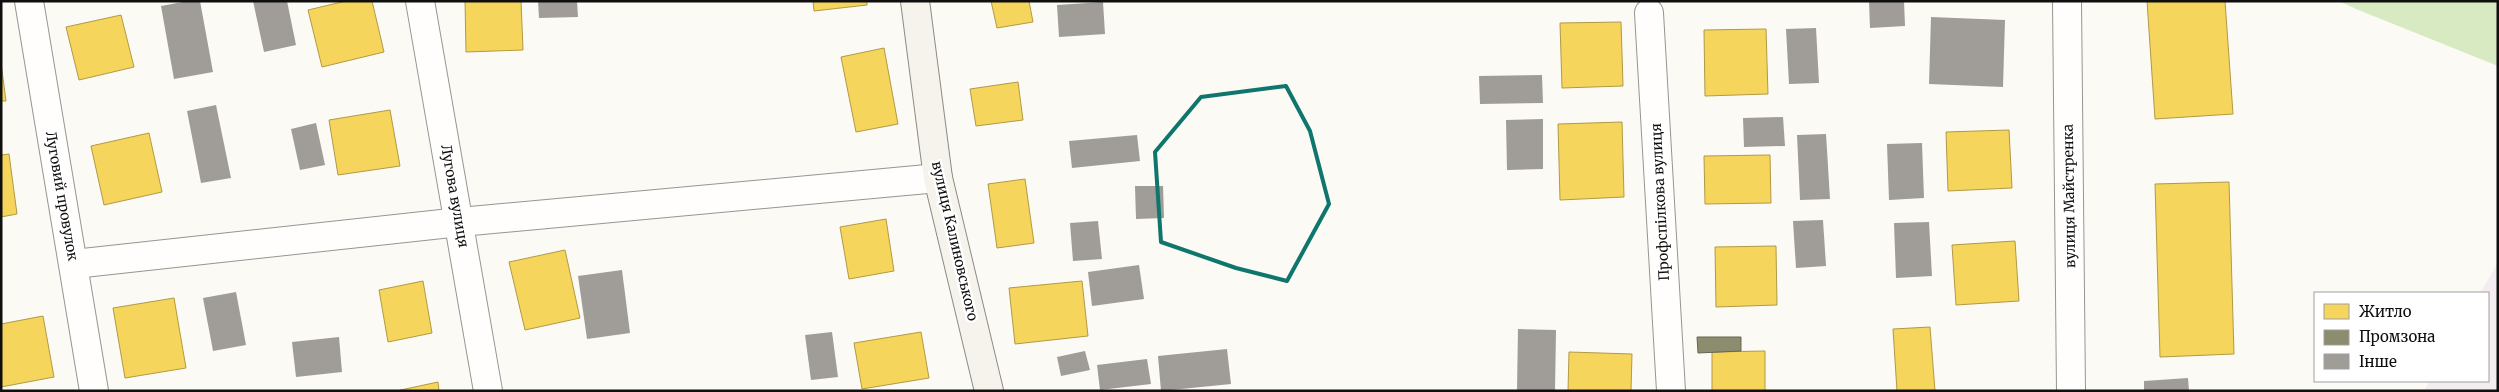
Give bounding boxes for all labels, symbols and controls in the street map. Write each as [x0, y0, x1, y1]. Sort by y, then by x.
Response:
street label: Профспілкова вулиця [1647, 123, 1673, 281]
street label: вулиця Майстренка [2059, 123, 2079, 268]
street label: Луговий провулок [42, 130, 82, 262]
street label: Лугова вулиця [437, 143, 473, 249]
street label: вулиця Калиновського [928, 159, 982, 323]
legend [2314, 292, 2489, 382]
text: Житло [2359, 302, 2412, 321]
text: Промзона [2359, 327, 2435, 346]
text: Інше [2359, 352, 2397, 371]

